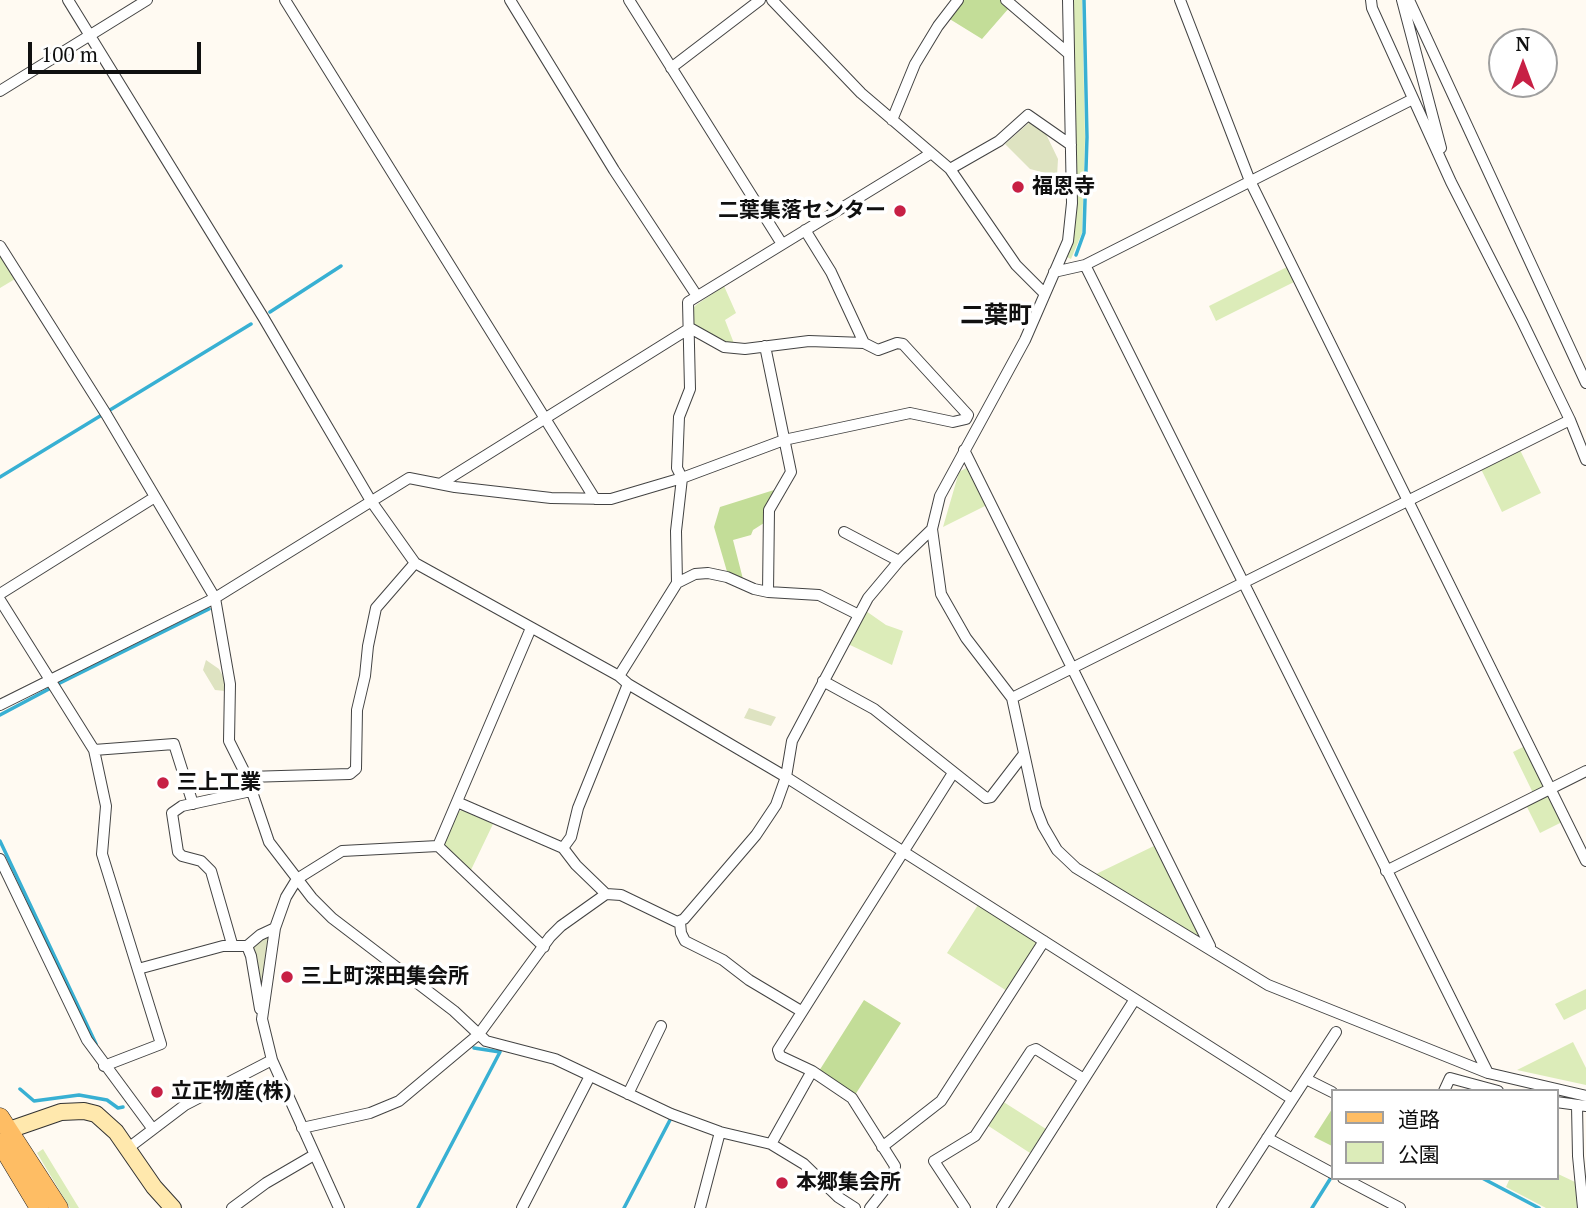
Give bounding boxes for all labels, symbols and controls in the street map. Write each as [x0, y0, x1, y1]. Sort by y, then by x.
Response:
scale bar [32, 28, 205, 72]
north arrow [1488, 28, 1558, 98]
text: N [1516, 31, 1530, 56]
text: 100 m [41, 40, 98, 68]
place label: 福恩寺 [1032, 174, 1095, 200]
marker: 福恩寺 [1010, 179, 1026, 195]
place label: 二葉集落センター [718, 198, 886, 224]
marker: 二葉集落センター [892, 203, 908, 219]
district label: 二葉町 [960, 302, 1032, 330]
place label: 三上工業 [177, 770, 261, 796]
marker: 三上工業 [155, 775, 171, 791]
place label: 三上町深田集会所 [301, 964, 469, 990]
marker: 三上町深田集会所 [279, 969, 295, 985]
place label: 立正物産(株) [171, 1079, 292, 1105]
marker: 立正物産(株) [149, 1084, 165, 1100]
legend [1330, 1089, 1558, 1180]
text: 道路 [1398, 1105, 1440, 1133]
text: 公園 [1398, 1140, 1440, 1168]
place label: 本郷集会所 [796, 1170, 901, 1196]
marker: 本郷集会所 [774, 1175, 790, 1191]

